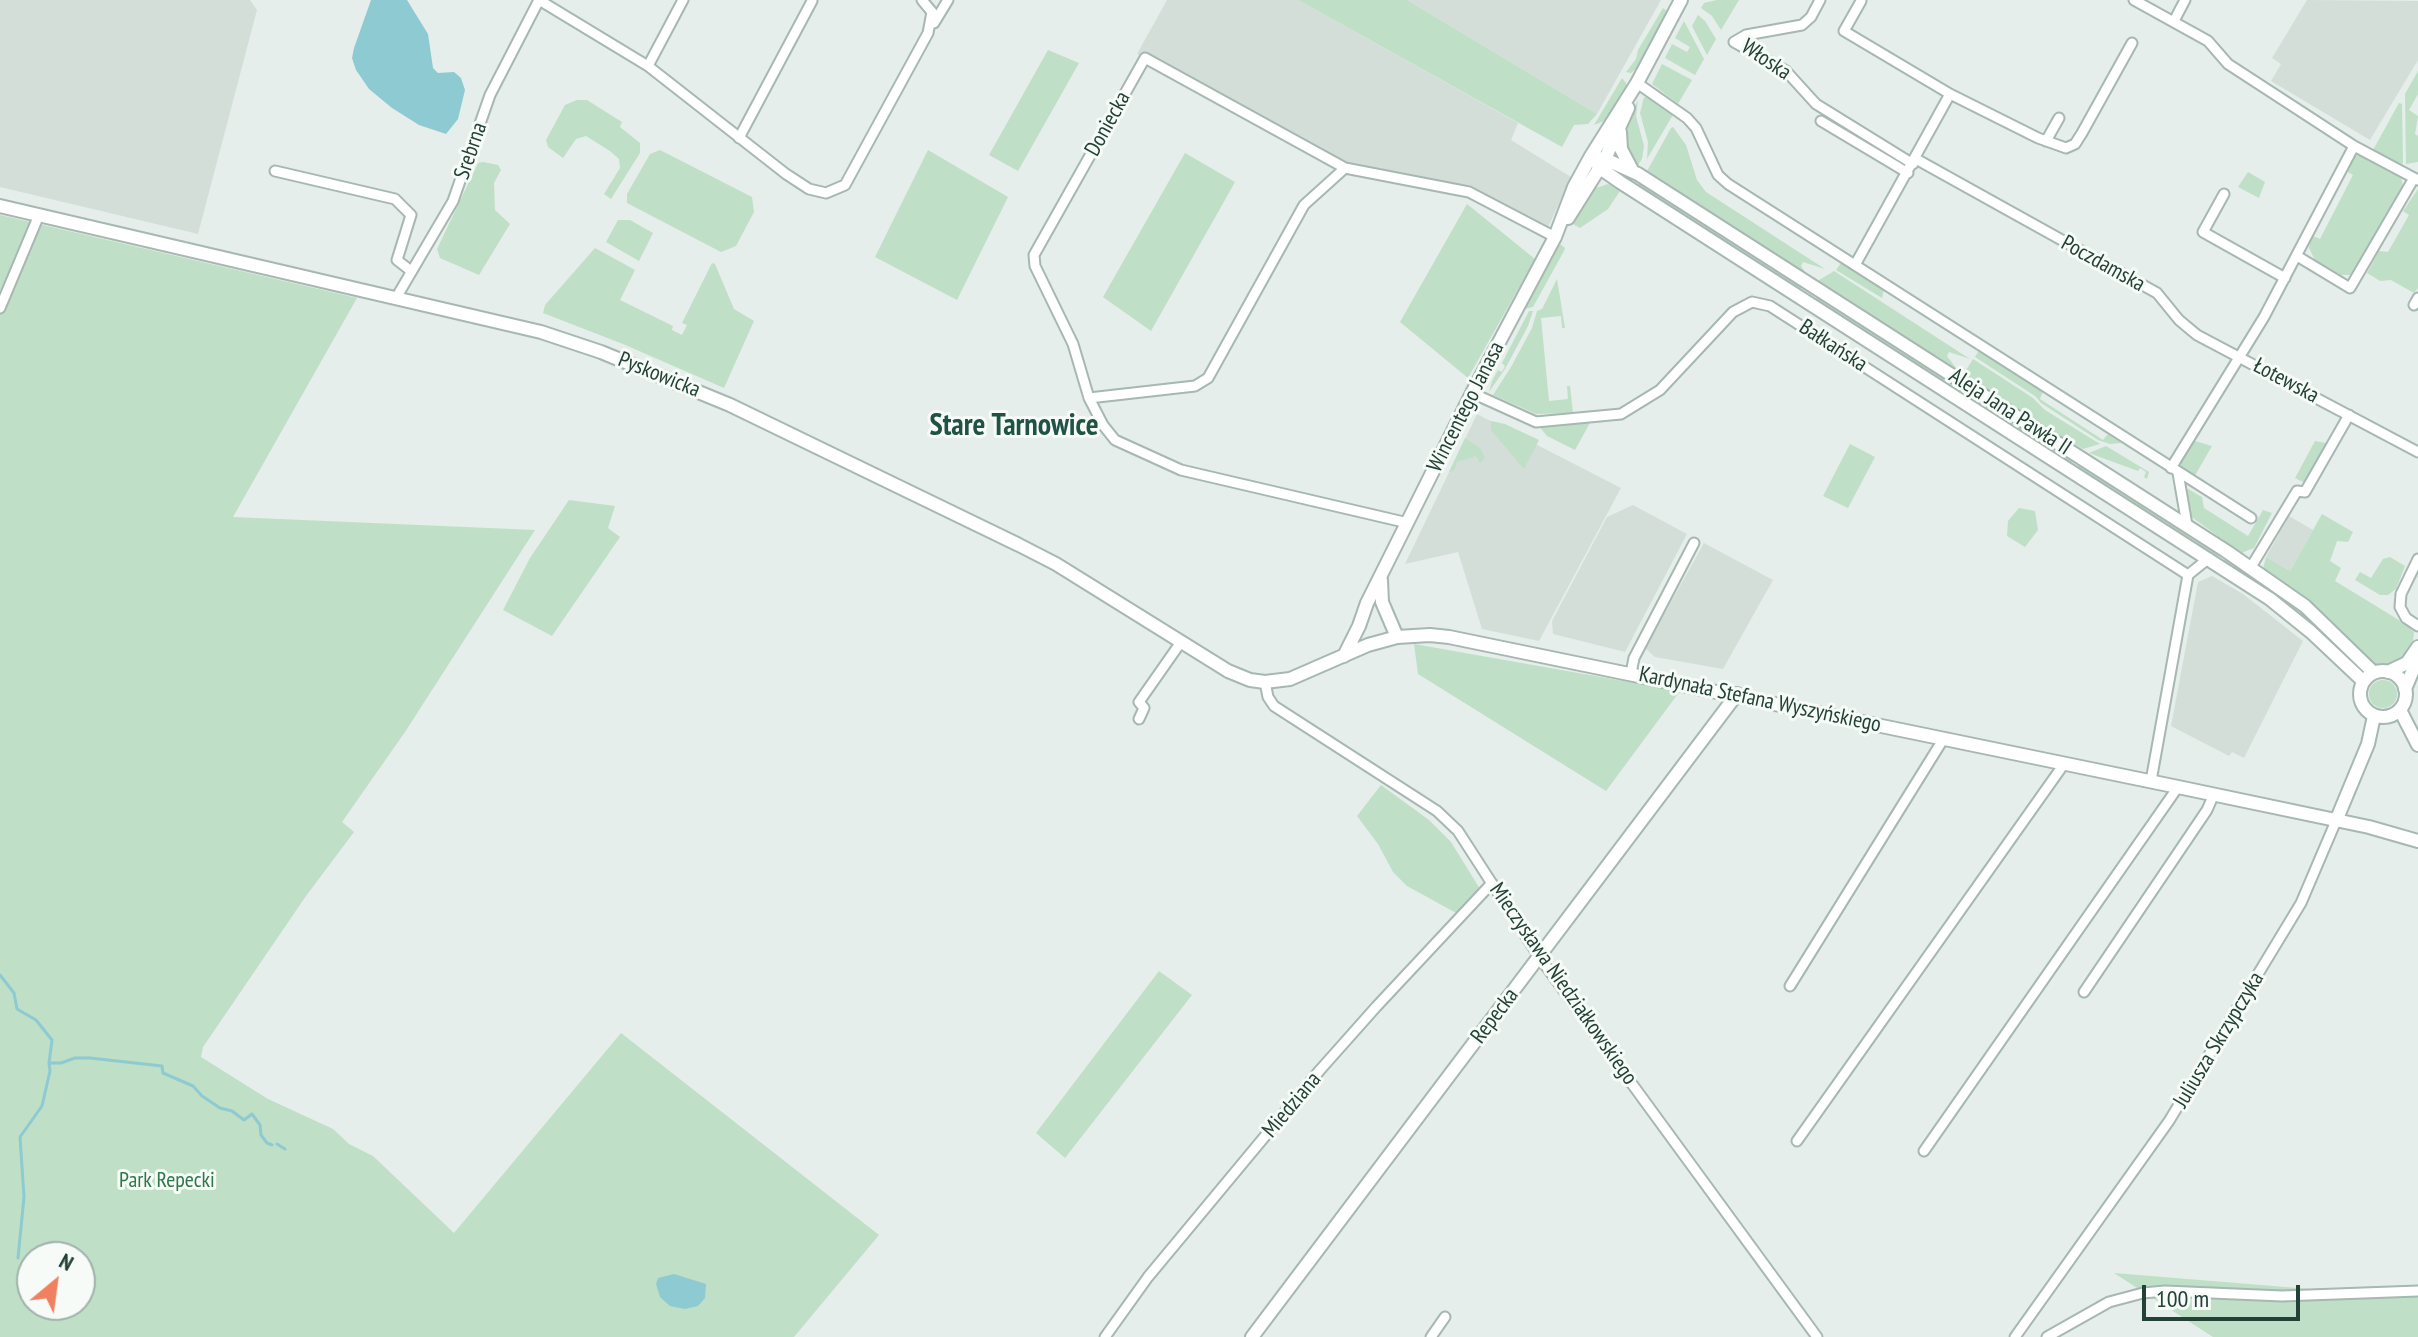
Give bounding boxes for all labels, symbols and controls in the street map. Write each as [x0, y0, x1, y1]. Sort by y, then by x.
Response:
street label: Włoska [1736, 34, 1796, 86]
street label: Doniecka [1080, 87, 1136, 161]
street label: Srebrna [449, 119, 493, 183]
street label: Poczdamska [2057, 230, 2149, 298]
street label: Bałkańska [1794, 314, 1872, 378]
street label: Wincentego Janasa [1422, 337, 1510, 477]
street label: Pyskowicka [614, 347, 704, 403]
street label: Łotewska [2249, 353, 2323, 409]
street label: Aleja Jana Pawła II [1944, 363, 2076, 461]
district label: Stare Tarnowice [929, 408, 1099, 444]
street label: Kardynała Stefana Wyszyńskiego [1637, 661, 1883, 739]
street label: Mieczysława Niedziałkowskiego [1483, 878, 1643, 1090]
street label: Juliusza Skrzypczyka [2168, 967, 2270, 1113]
street label: Repecka [1466, 983, 1524, 1049]
street label: Miedziana [1257, 1067, 1327, 1143]
park label: Park Repecki [119, 1168, 215, 1194]
north arrow [16, 1241, 96, 1321]
text: N [55, 1247, 79, 1277]
scale bar [2146, 1269, 2304, 1319]
text: 100 m [2156, 1283, 2209, 1314]

